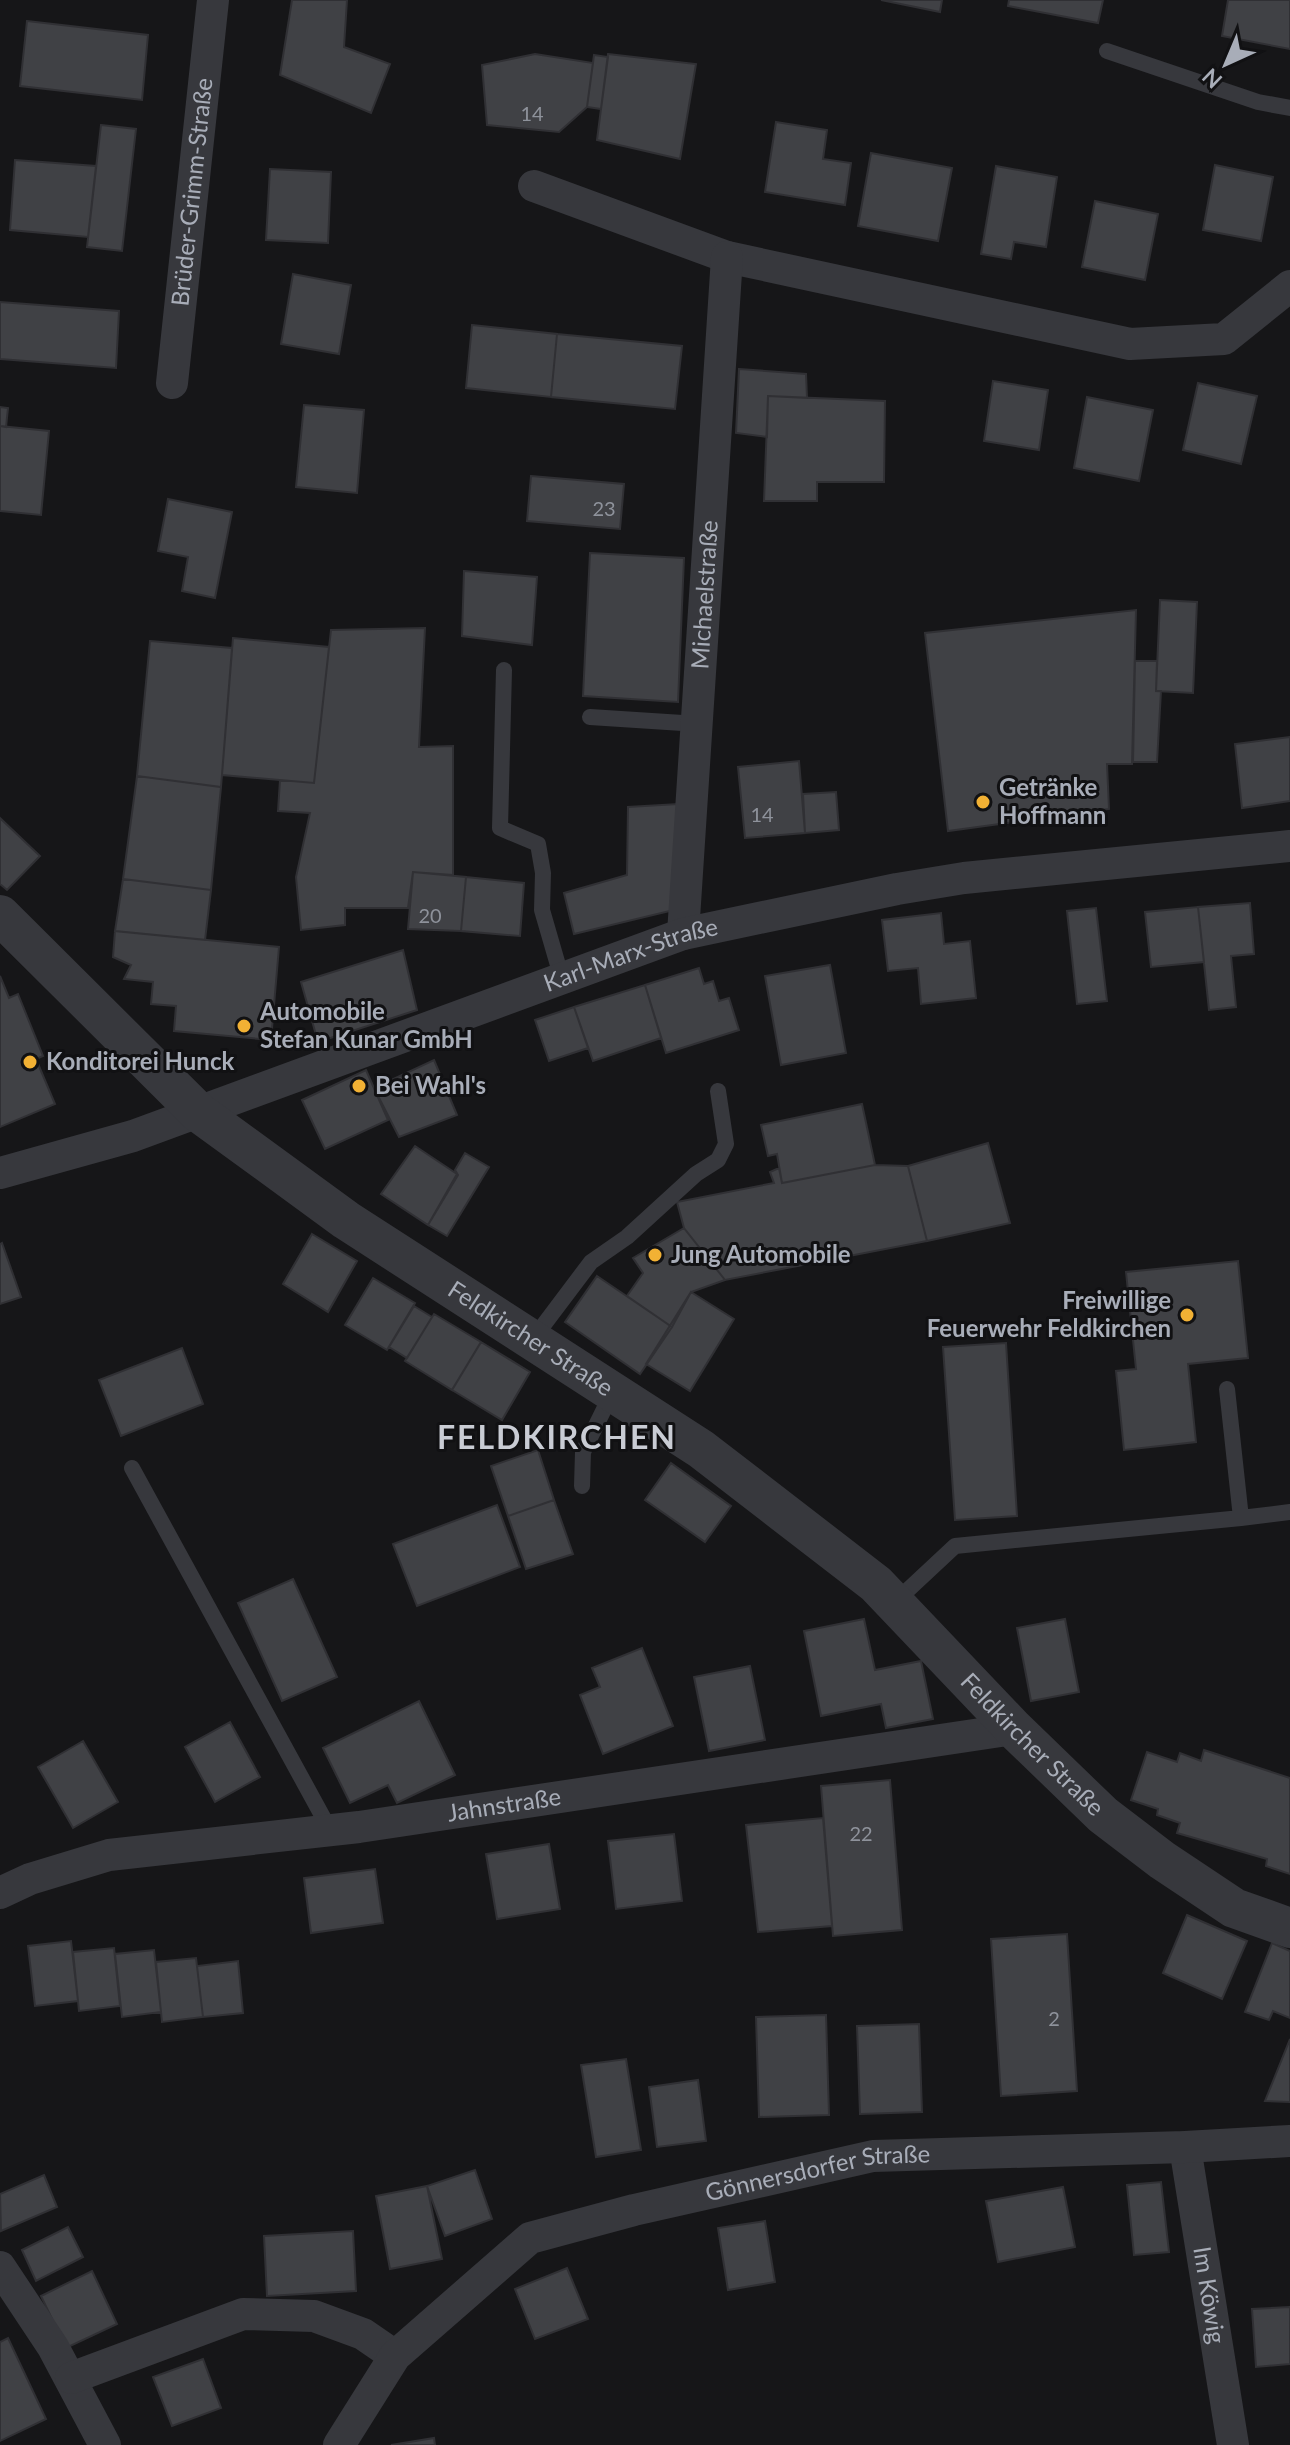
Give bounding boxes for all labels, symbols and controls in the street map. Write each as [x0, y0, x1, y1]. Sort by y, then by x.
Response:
north arrow [1186, 24, 1266, 104]
text: N [1196, 63, 1227, 94]
street label: Brüder-Grimm-Straße [164, 76, 218, 307]
house number: 14 [520, 101, 544, 125]
house number: 23 [592, 496, 616, 520]
street label: Michaelstraße [684, 519, 723, 670]
place label: Getränke Hoffmann [999, 772, 1106, 829]
marker: Getränke Hoffmann [974, 793, 992, 811]
house number: 14 [750, 802, 774, 826]
house number: 20 [418, 903, 442, 927]
street label: Karl-Marx-Straße [539, 911, 720, 997]
place label: Automobile Stefan Kunar GmbH [259, 996, 473, 1053]
marker: Automobile Stefan Kunar GmbH [235, 1017, 253, 1035]
place label: Konditorei Hunck [46, 1046, 234, 1075]
marker: Konditorei Hunck [21, 1053, 39, 1071]
place label: Bei Wahl's [375, 1070, 486, 1099]
marker: Bei Wahl's [350, 1077, 368, 1095]
place label: Jung Automobile [671, 1239, 851, 1268]
marker: Jung Automobile [646, 1246, 664, 1264]
street label: Feldkircher Straße [443, 1274, 619, 1402]
place label: Freiwillige Feuerwehr Feldkirchen [927, 1285, 1171, 1342]
marker: Freiwillige Feuerwehr Feldkirchen [1178, 1306, 1196, 1324]
district label: FELDKIRCHEN [437, 1417, 677, 1456]
street label: Feldkircher Straße [955, 1666, 1111, 1821]
street label: Jahnstraße [445, 1781, 563, 1827]
house number: 22 [849, 1821, 873, 1845]
house number: 2 [1048, 2006, 1060, 2030]
street label: Gönnersdorfer Straße [702, 2138, 931, 2206]
street label: Im Köwig [1188, 2244, 1232, 2346]

